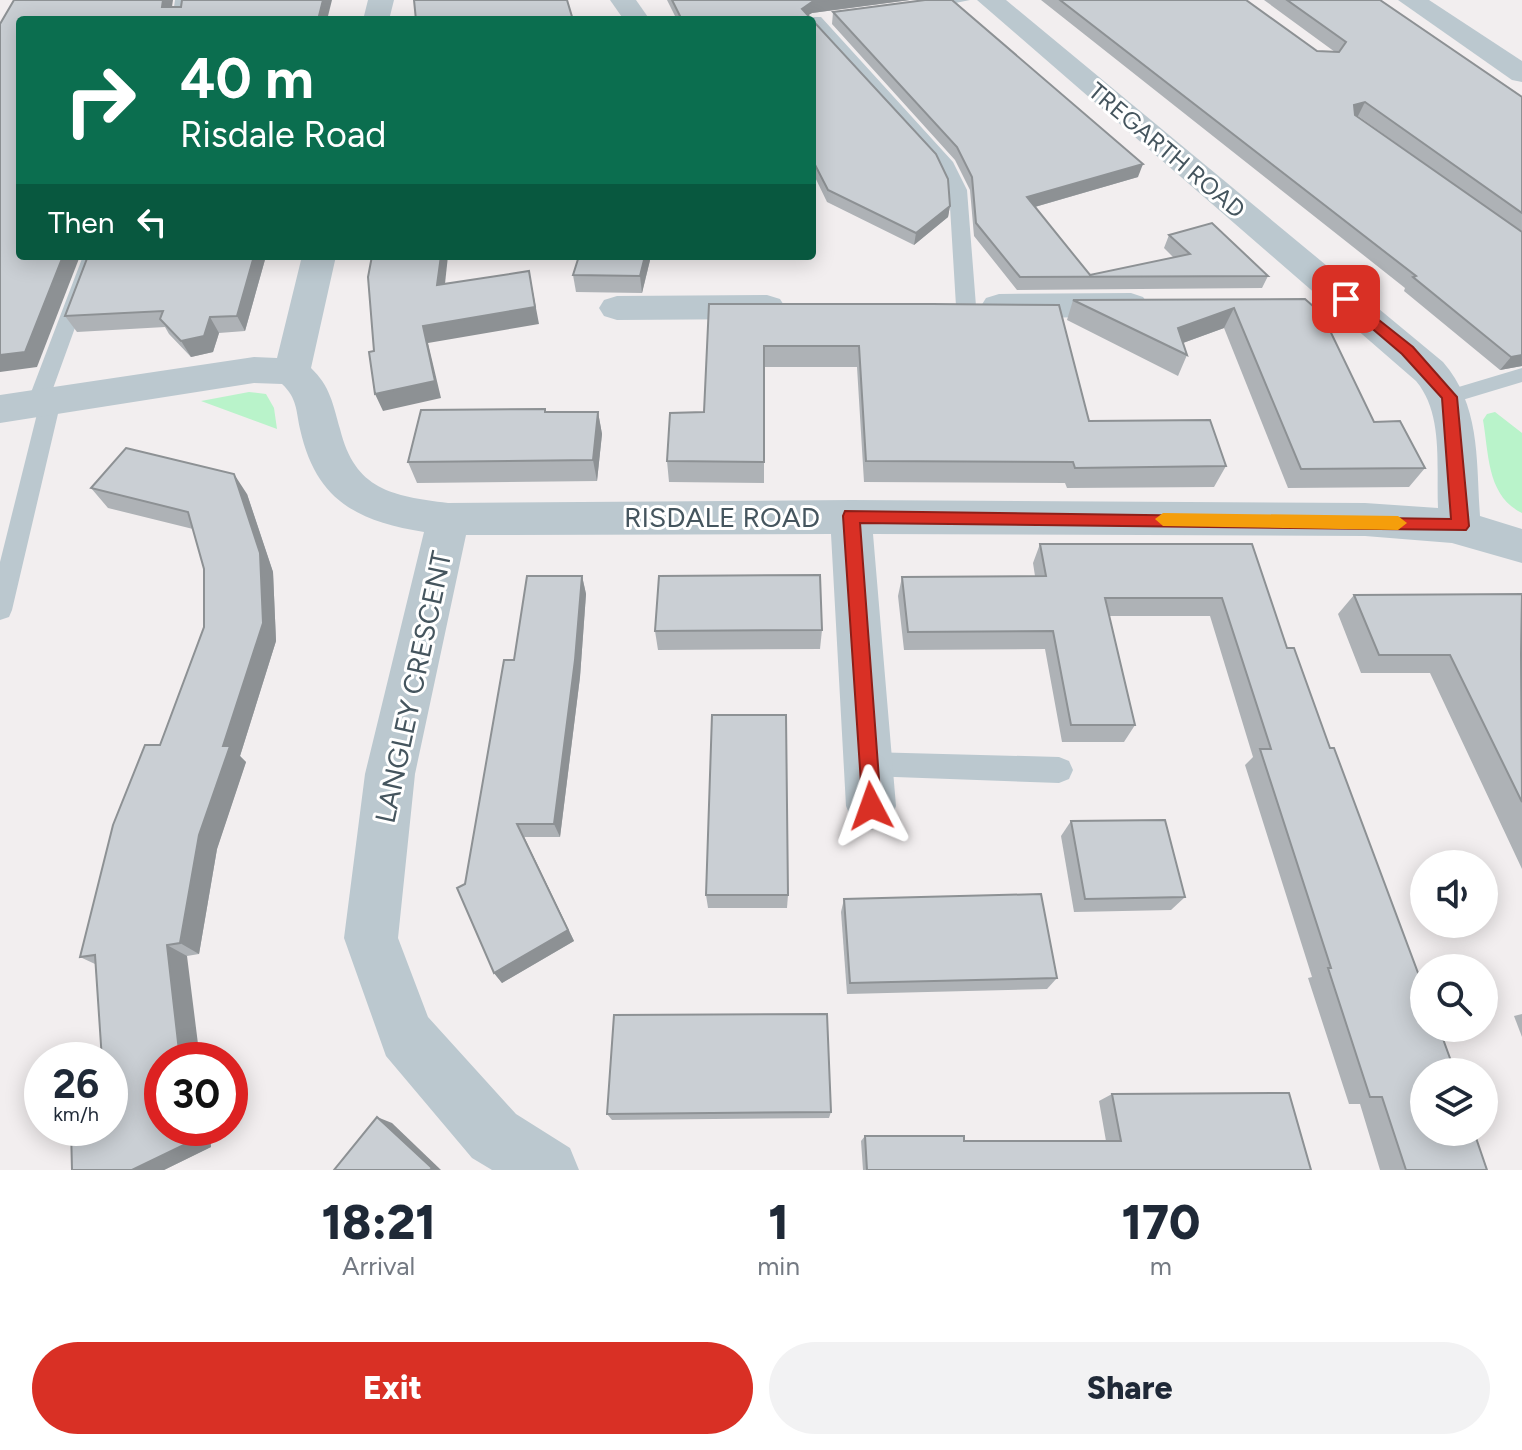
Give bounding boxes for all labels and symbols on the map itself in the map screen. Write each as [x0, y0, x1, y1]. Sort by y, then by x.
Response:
street label: TREGARTH ROAD [1083, 76, 1251, 224]
pin [1312, 265, 1380, 333]
street label: RISDALE ROAD [624, 500, 820, 534]
street label: LANGLEY CRESCENT [368, 548, 459, 826]
position arrow [829, 764, 913, 848]
speed limit sign: 30 [144, 1042, 248, 1146]

